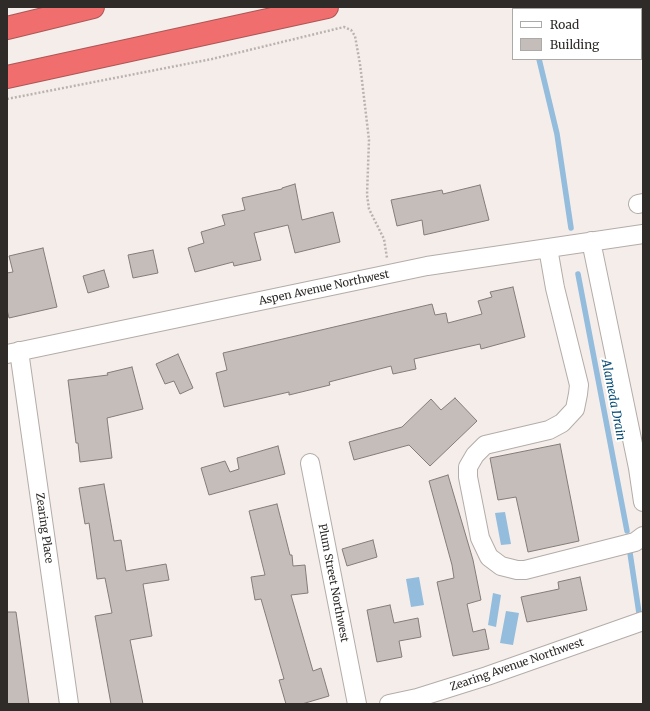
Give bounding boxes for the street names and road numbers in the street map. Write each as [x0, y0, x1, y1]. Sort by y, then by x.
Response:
street label: Aspen Avenue Northwest [258, 268, 390, 308]
street label: Zearing Place [33, 492, 55, 564]
street label: Plum Street Northwest [315, 523, 351, 643]
street label: Zearing Avenue Northwest [448, 636, 586, 694]

